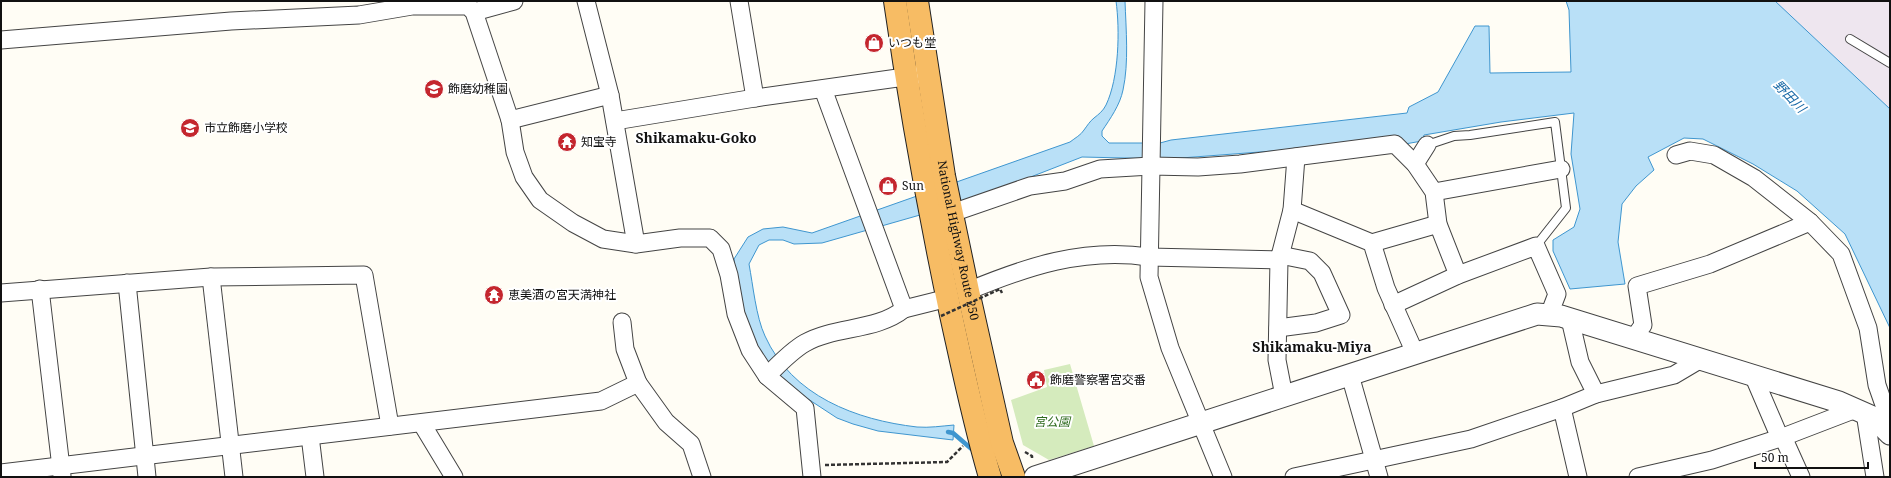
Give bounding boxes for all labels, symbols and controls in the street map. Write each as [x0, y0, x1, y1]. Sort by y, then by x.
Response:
shop icon: いつも堂 [863, 32, 885, 54]
place label: いつも堂 [888, 34, 936, 51]
water label: 野田川 [1770, 76, 1811, 118]
school or university icon: 飾磨幼稚園 [423, 78, 445, 100]
place label: 飾磨幼稚園 [448, 80, 508, 97]
school or university icon: 市立飾磨小学校 [179, 117, 201, 139]
place label: 市立飾磨小学校 [204, 119, 288, 136]
district label: Shikamaku-Goko [635, 128, 757, 147]
temple icon: 知宝寺 [556, 131, 578, 153]
place label: 知宝寺 [581, 133, 617, 150]
street label: National Highway Route 250 [934, 159, 983, 322]
shop icon: Sun [877, 175, 899, 197]
place label: Sun [902, 177, 924, 194]
temple icon: 恵美酒の宮天満神社 [483, 284, 505, 306]
place label: 恵美酒の宮天満神社 [508, 286, 616, 303]
district label: Shikamaku-Miya [1252, 337, 1372, 356]
public building icon: 飾磨警察署宮交番 [1025, 369, 1047, 391]
place label: 飾磨警察署宮交番 [1050, 371, 1146, 388]
park label: 宮公園 [1034, 413, 1072, 430]
scale bar [1755, 444, 1868, 470]
text: 50 m [1761, 449, 1789, 466]

